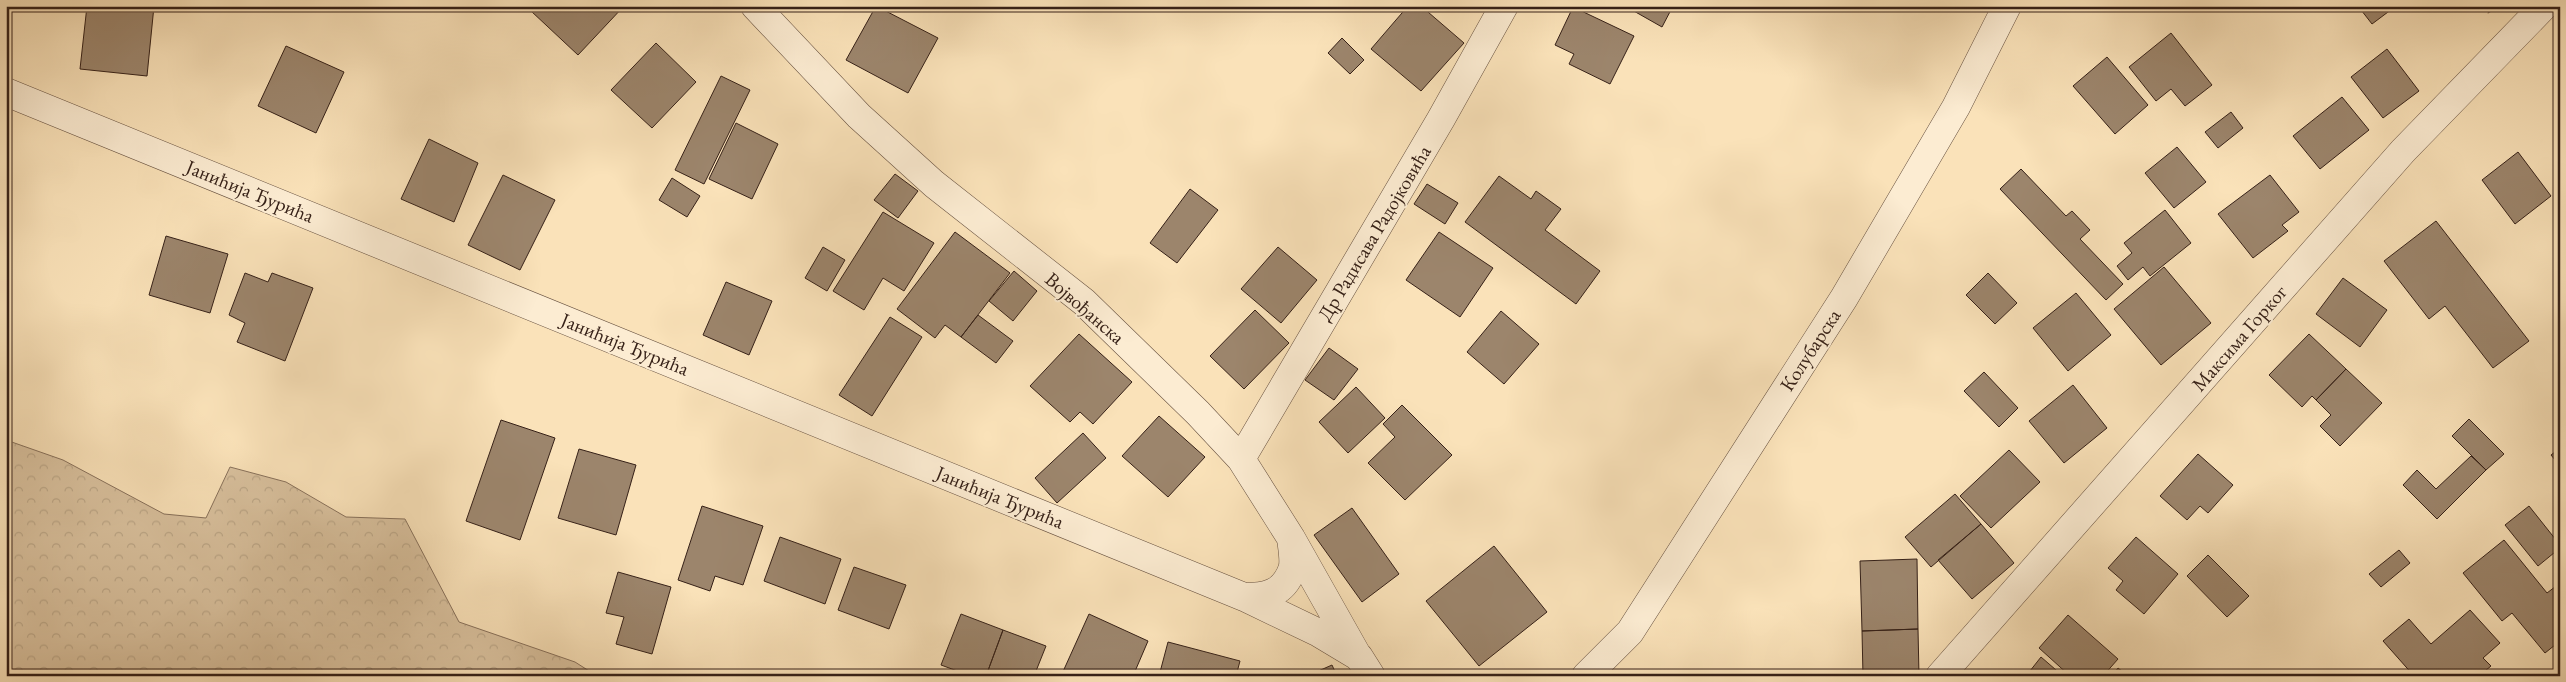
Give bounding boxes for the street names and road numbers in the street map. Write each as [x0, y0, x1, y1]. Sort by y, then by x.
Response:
street label: Др Радисава Радојковића [1311, 140, 1437, 326]
street label: Јанићија Ђурића [180, 153, 318, 229]
street label: Војвођанска [1040, 266, 1130, 350]
street label: Максима Горког [2186, 279, 2292, 397]
street label: Колубарска [1774, 304, 1846, 396]
street label: Јанићија Ђурића [555, 306, 693, 382]
street label: Јанићија Ђурића [930, 459, 1068, 535]

